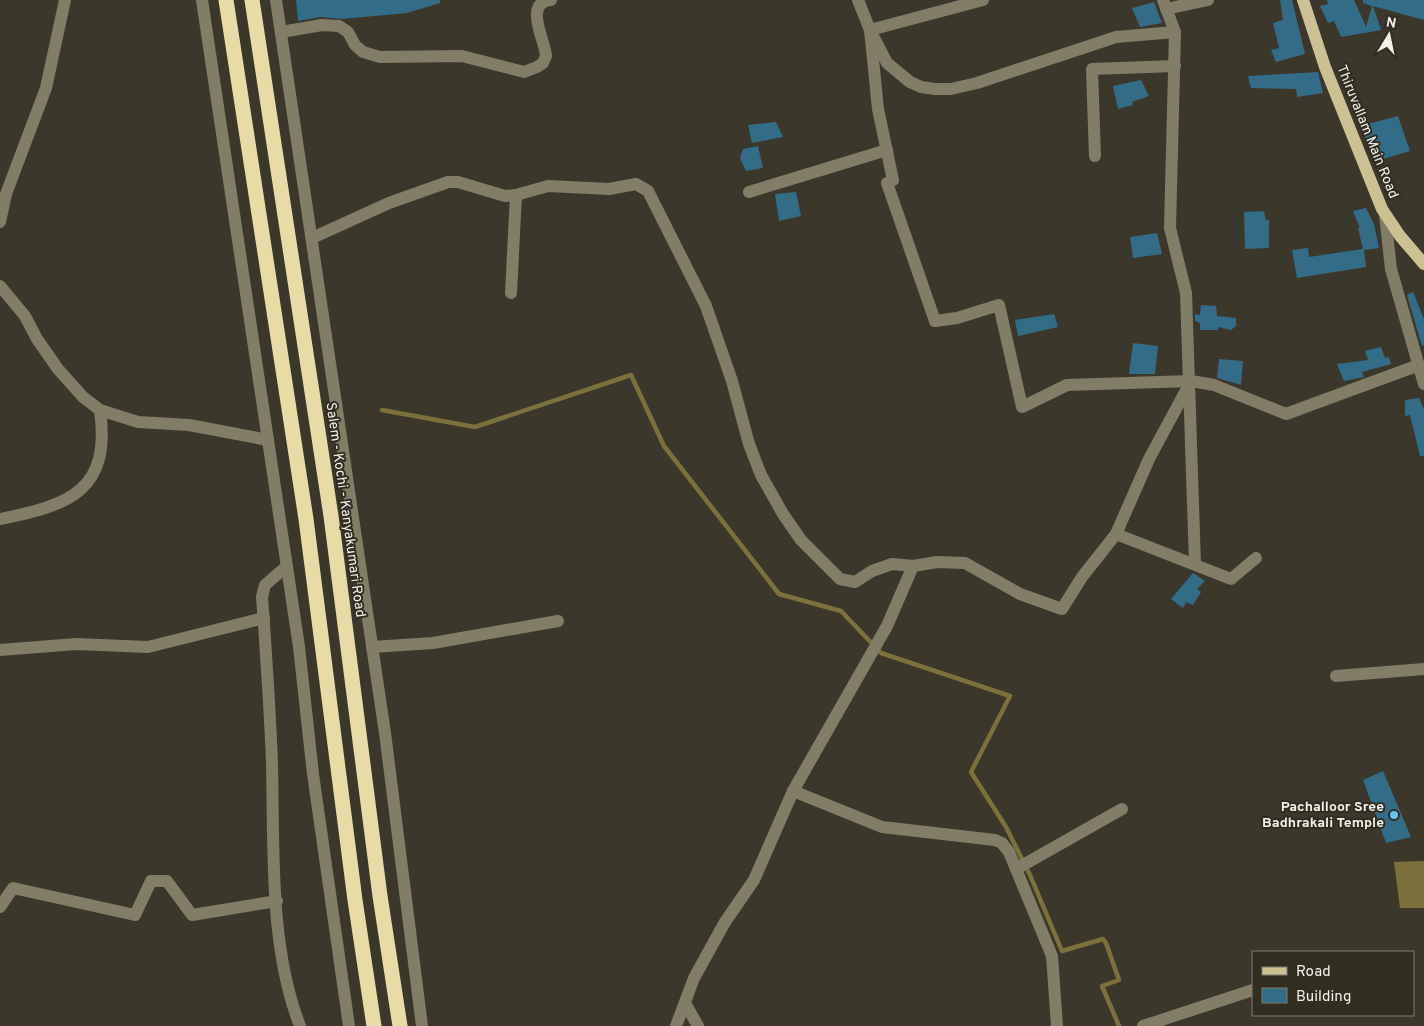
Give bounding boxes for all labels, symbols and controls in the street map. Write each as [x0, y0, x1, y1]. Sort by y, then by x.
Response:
north arrow [1364, 10, 1414, 60]
text: N [1385, 14, 1397, 33]
street label: Thiruvallam Main Road [1332, 63, 1402, 201]
street label: Salem - Kochi - Kanyakumari Road [321, 401, 369, 619]
place label: Pachalloor Sree Badhrakali Temple [1262, 799, 1384, 832]
marker: Pachalloor Sree Badhrakali Temple [1388, 809, 1400, 821]
legend [1252, 951, 1414, 1016]
text: Road [1296, 963, 1331, 982]
text: Building [1296, 988, 1351, 1007]

